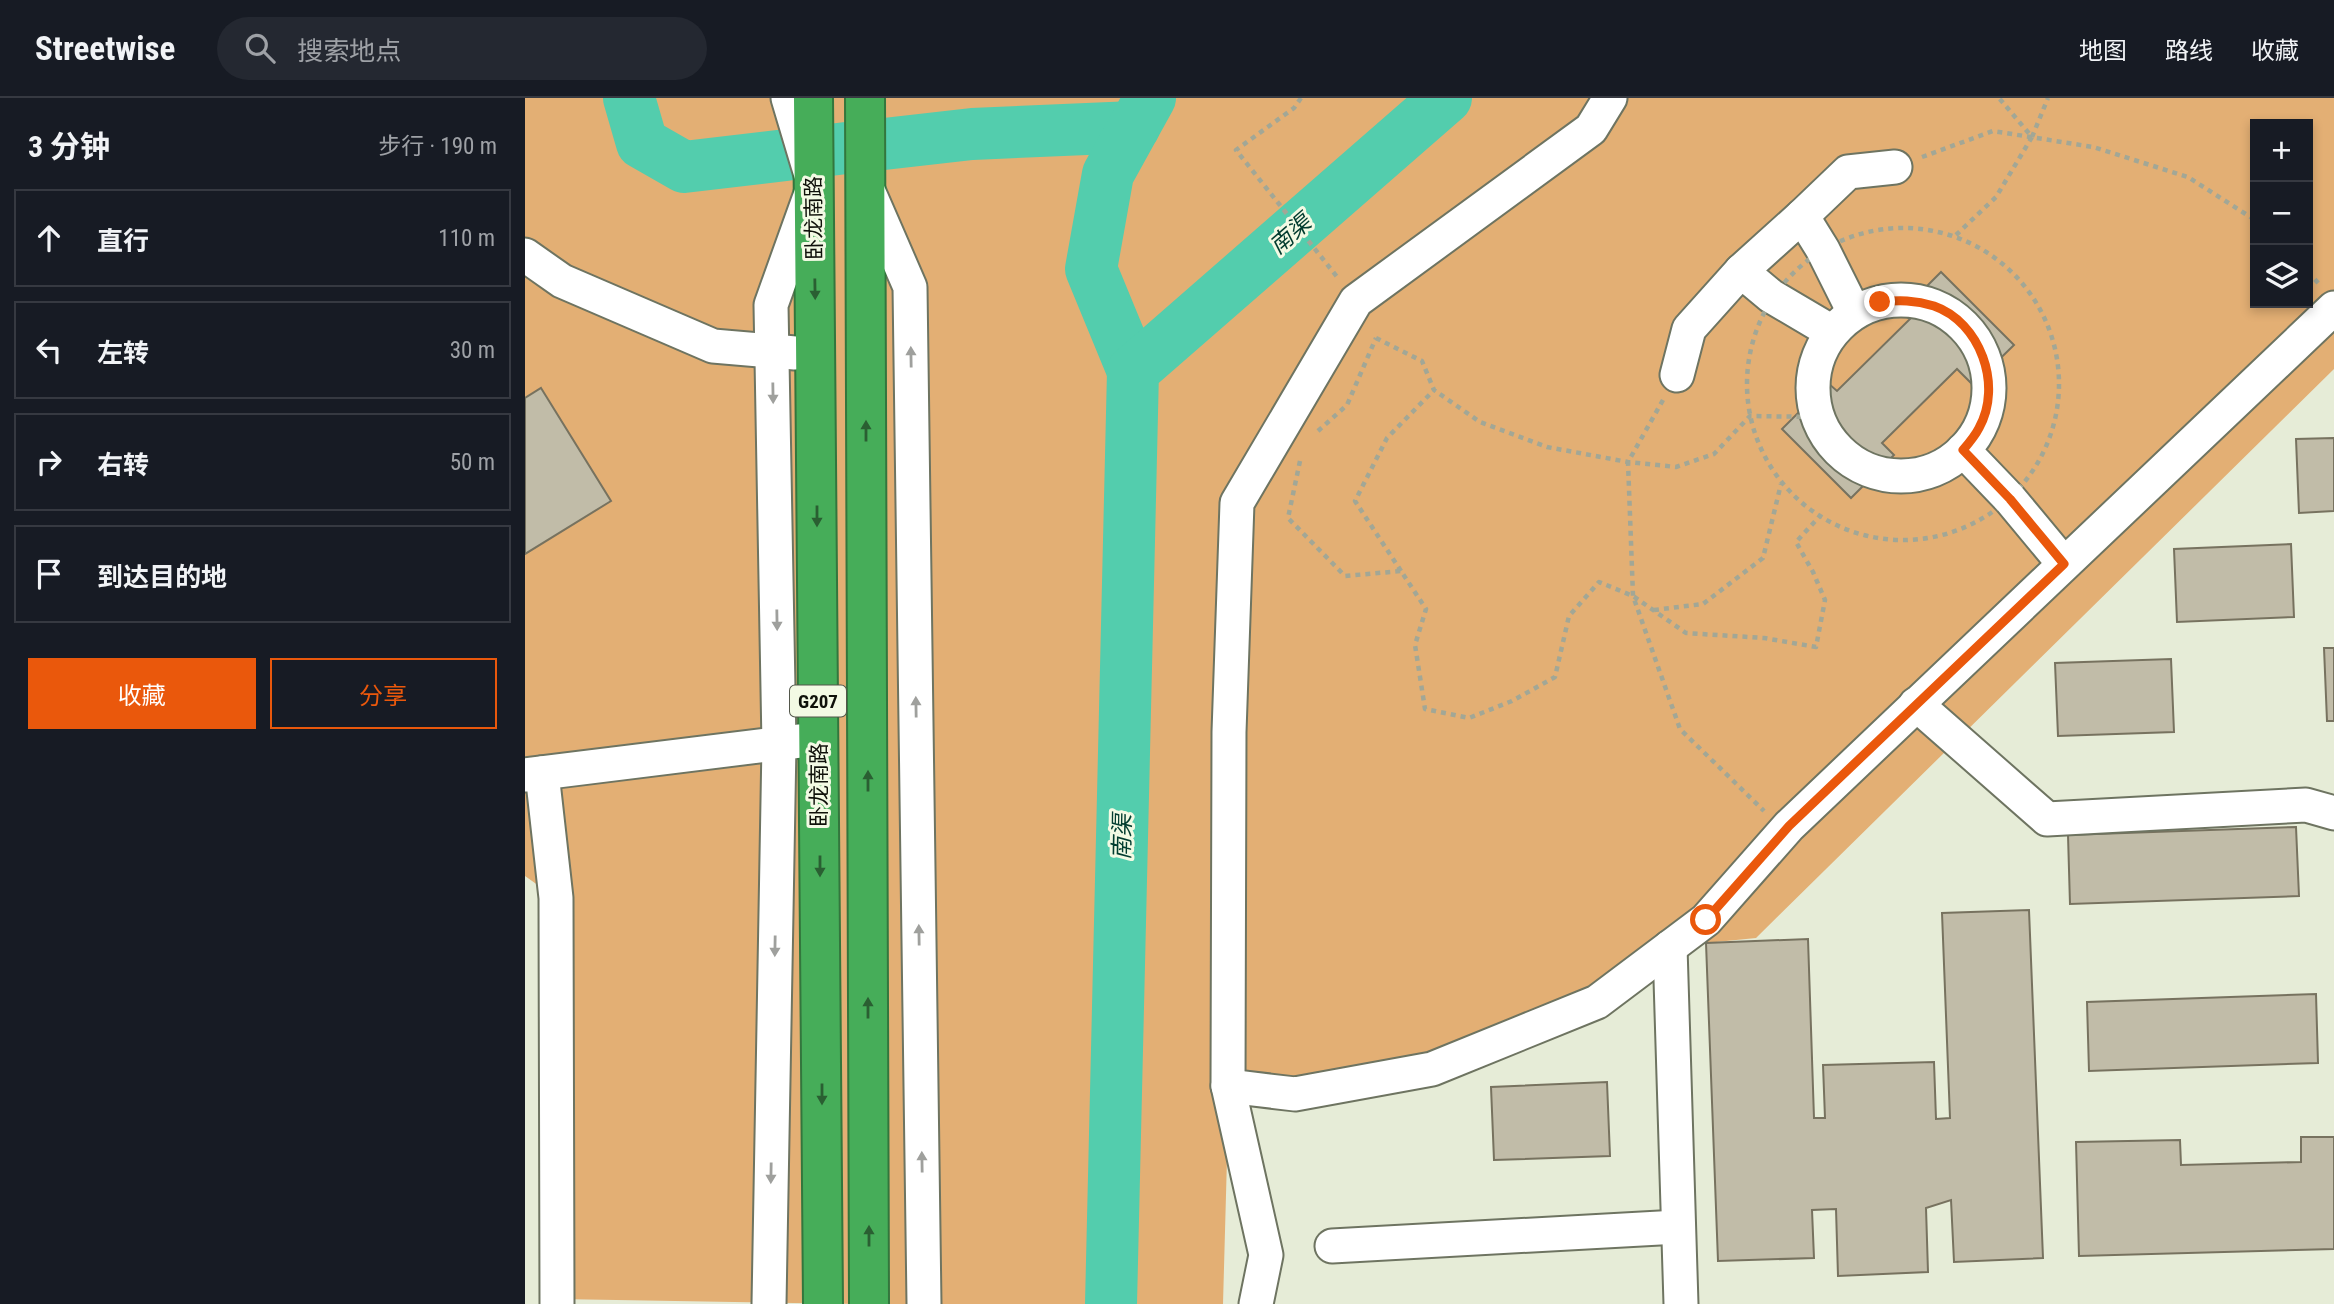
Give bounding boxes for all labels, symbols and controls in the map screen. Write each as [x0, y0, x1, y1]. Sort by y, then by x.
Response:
search box [217, 17, 707, 80]
text: Streetwise [35, 29, 175, 68]
icon: search [241, 29, 279, 67]
text: 搜索地点 [297, 36, 401, 66]
text: 地图 [2079, 37, 2127, 65]
text: 路线 [2165, 37, 2213, 65]
text: 收藏 [2251, 37, 2299, 65]
map controls [2250, 119, 2313, 308]
button: + [2250, 119, 2313, 182]
text: 3 分钟 [28, 129, 110, 164]
text: 步行 · 190 m [378, 133, 497, 160]
street label: 卧龙南路 [801, 176, 827, 260]
button: − [2250, 182, 2313, 245]
water label: 南渠 [1264, 207, 1319, 260]
icon: ahead [30, 219, 68, 257]
text: 110 m [438, 225, 495, 252]
text: 直行 [97, 226, 149, 256]
button: layers [2250, 245, 2313, 308]
one-way arrow [809, 278, 820, 300]
route end [1864, 286, 1895, 317]
icon: left [30, 331, 68, 369]
text: 30 m [450, 337, 495, 364]
text: 左转 [97, 338, 149, 368]
one-way arrow [905, 346, 917, 368]
one-way arrow [767, 382, 779, 404]
one-way arrow [860, 420, 872, 442]
icon: right [30, 443, 68, 481]
text: 50 m [450, 449, 495, 476]
text: 右转 [97, 450, 149, 480]
one-way arrow [811, 505, 823, 527]
icon: arrive [30, 555, 68, 593]
text: 到达目的地 [97, 562, 227, 592]
one-way arrow [771, 610, 783, 632]
button: 收藏 [28, 658, 256, 729]
button: 分享 [270, 658, 497, 729]
road number: G207 [790, 686, 846, 716]
one-way arrow [910, 696, 922, 718]
street label: 卧龙南路 [807, 743, 831, 827]
one-way arrow [862, 770, 873, 792]
water label: 南渠 [1109, 811, 1136, 860]
one-way arrow [814, 855, 826, 877]
route start [1690, 904, 1721, 935]
one-way arrow [913, 924, 925, 946]
one-way arrow [770, 935, 781, 957]
one-way arrow [863, 997, 874, 1019]
one-way arrow [816, 1083, 828, 1105]
one-way arrow [916, 1151, 928, 1173]
one-way arrow [765, 1163, 777, 1185]
one-way arrow [863, 1225, 875, 1247]

